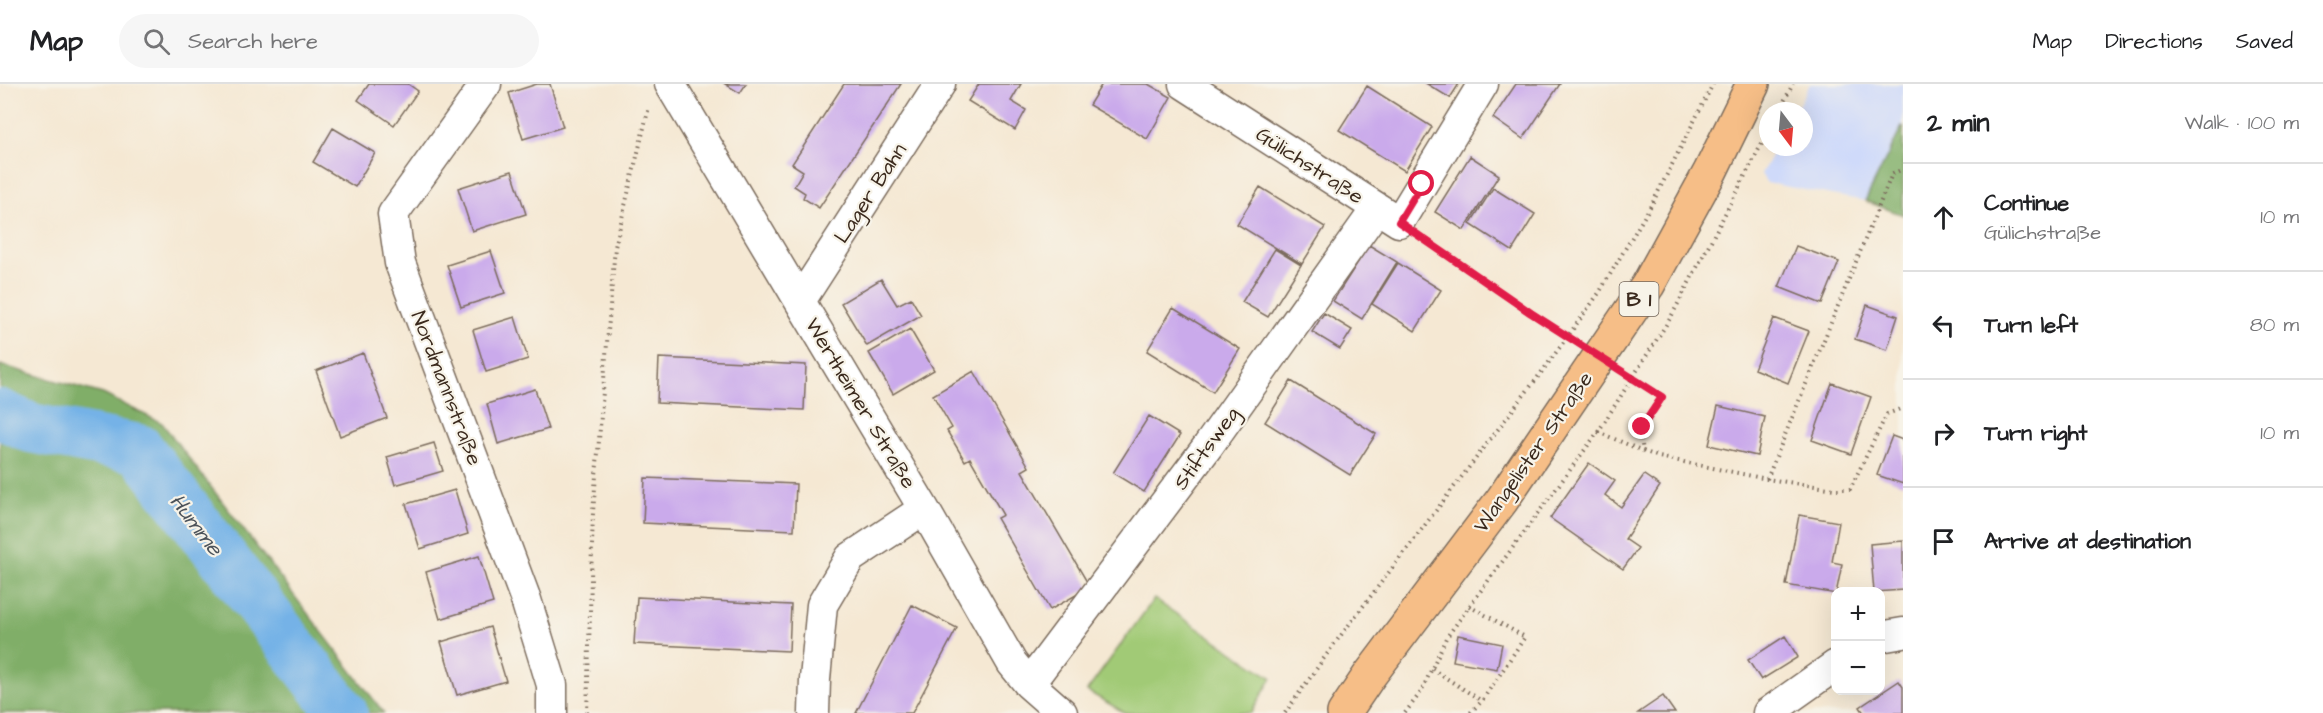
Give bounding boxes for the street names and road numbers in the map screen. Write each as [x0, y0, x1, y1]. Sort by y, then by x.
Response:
street label: Gülichstraße [1250, 120, 1369, 211]
street label: Lager Bahn [827, 138, 915, 250]
road number: B 1 [1620, 282, 1658, 316]
street label: Nordmannstraße [404, 307, 489, 469]
street label: Wertheimer Straße [798, 312, 923, 494]
street label: Wangelister Straße [1467, 366, 1602, 540]
street label: Stiftsweg [1167, 401, 1248, 497]

